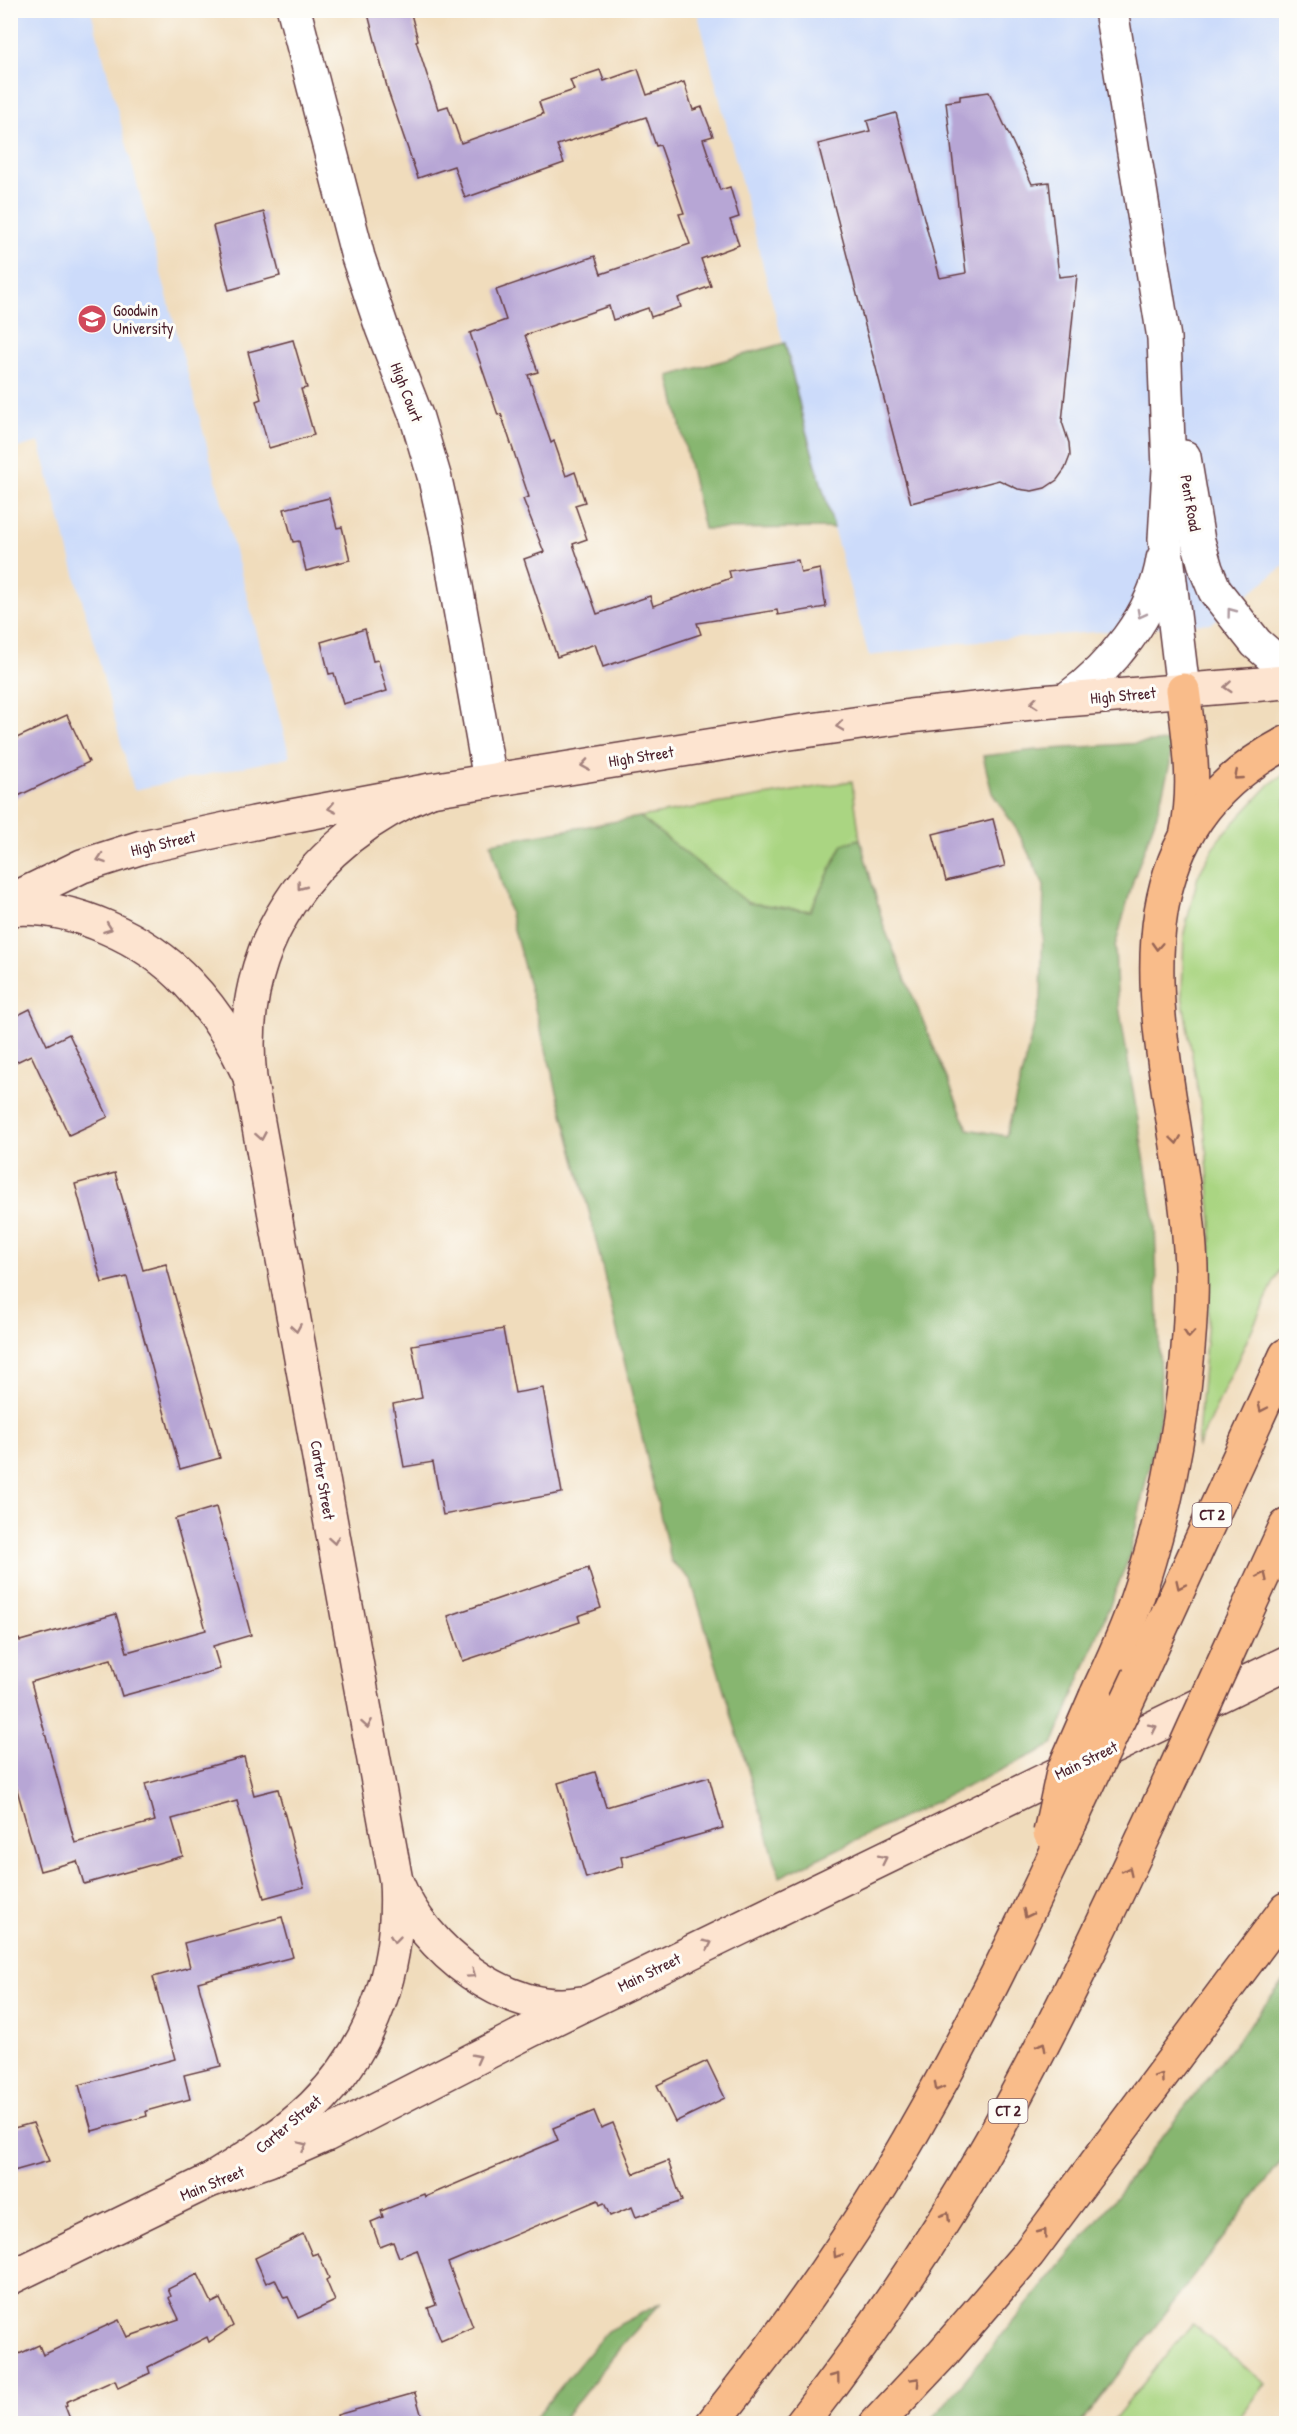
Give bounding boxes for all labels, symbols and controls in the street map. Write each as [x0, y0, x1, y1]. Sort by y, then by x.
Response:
place label: Goodwin University [113, 299, 174, 339]
school or university icon: Goodwin University [76, 303, 108, 335]
street label: High Court [386, 359, 429, 425]
street label: Pent Road [1175, 473, 1207, 533]
one-way arrow [1137, 608, 1149, 619]
one-way arrow [1227, 608, 1238, 619]
one-way arrow [1224, 680, 1233, 693]
street label: High Street [1089, 681, 1157, 709]
one-way arrow [1029, 696, 1038, 708]
one-way arrow [836, 719, 845, 731]
street label: High Street [607, 740, 676, 772]
one-way arrow [581, 758, 591, 771]
one-way arrow [1234, 769, 1245, 780]
one-way arrow [327, 801, 337, 814]
street label: High Street [128, 825, 198, 861]
one-way arrow [96, 852, 107, 865]
one-way arrow [298, 879, 309, 890]
one-way arrow [102, 921, 113, 933]
one-way arrow [1150, 942, 1163, 951]
one-way arrow [254, 1130, 267, 1140]
one-way arrow [1170, 1135, 1182, 1144]
one-way arrow [289, 1322, 302, 1332]
one-way arrow [1183, 1329, 1196, 1338]
one-way arrow [1257, 1401, 1269, 1412]
street label: Carter Street [305, 1439, 341, 1522]
road number: CT 2 [1192, 1503, 1232, 1527]
one-way arrow [327, 1535, 340, 1545]
one-way arrow [1256, 1572, 1268, 1583]
one-way arrow [1176, 1578, 1188, 1589]
one-way arrow [361, 1720, 373, 1729]
one-way arrow [1147, 1723, 1158, 1735]
street label: Main Street [1051, 1735, 1122, 1785]
one-way arrow [877, 1854, 888, 1866]
one-way arrow [1120, 1866, 1132, 1877]
one-way arrow [1023, 1908, 1034, 1919]
one-way arrow [389, 1935, 402, 1944]
one-way arrow [702, 1939, 713, 1951]
street label: Main Street [614, 1947, 685, 1997]
one-way arrow [466, 1967, 477, 1978]
one-way arrow [1035, 2042, 1046, 2052]
one-way arrow [471, 2054, 481, 2065]
one-way arrow [1153, 2073, 1164, 2084]
one-way arrow [934, 2081, 945, 2092]
street label: Carter Street [250, 2089, 326, 2158]
road number: CT 2 [988, 2099, 1028, 2123]
one-way arrow [296, 2141, 307, 2153]
street label: Main Street [177, 2160, 248, 2206]
one-way arrow [938, 2211, 949, 2222]
one-way arrow [1036, 2229, 1047, 2240]
one-way arrow [832, 2248, 844, 2258]
one-way arrow [829, 2373, 840, 2384]
one-way arrow [909, 2378, 920, 2389]

